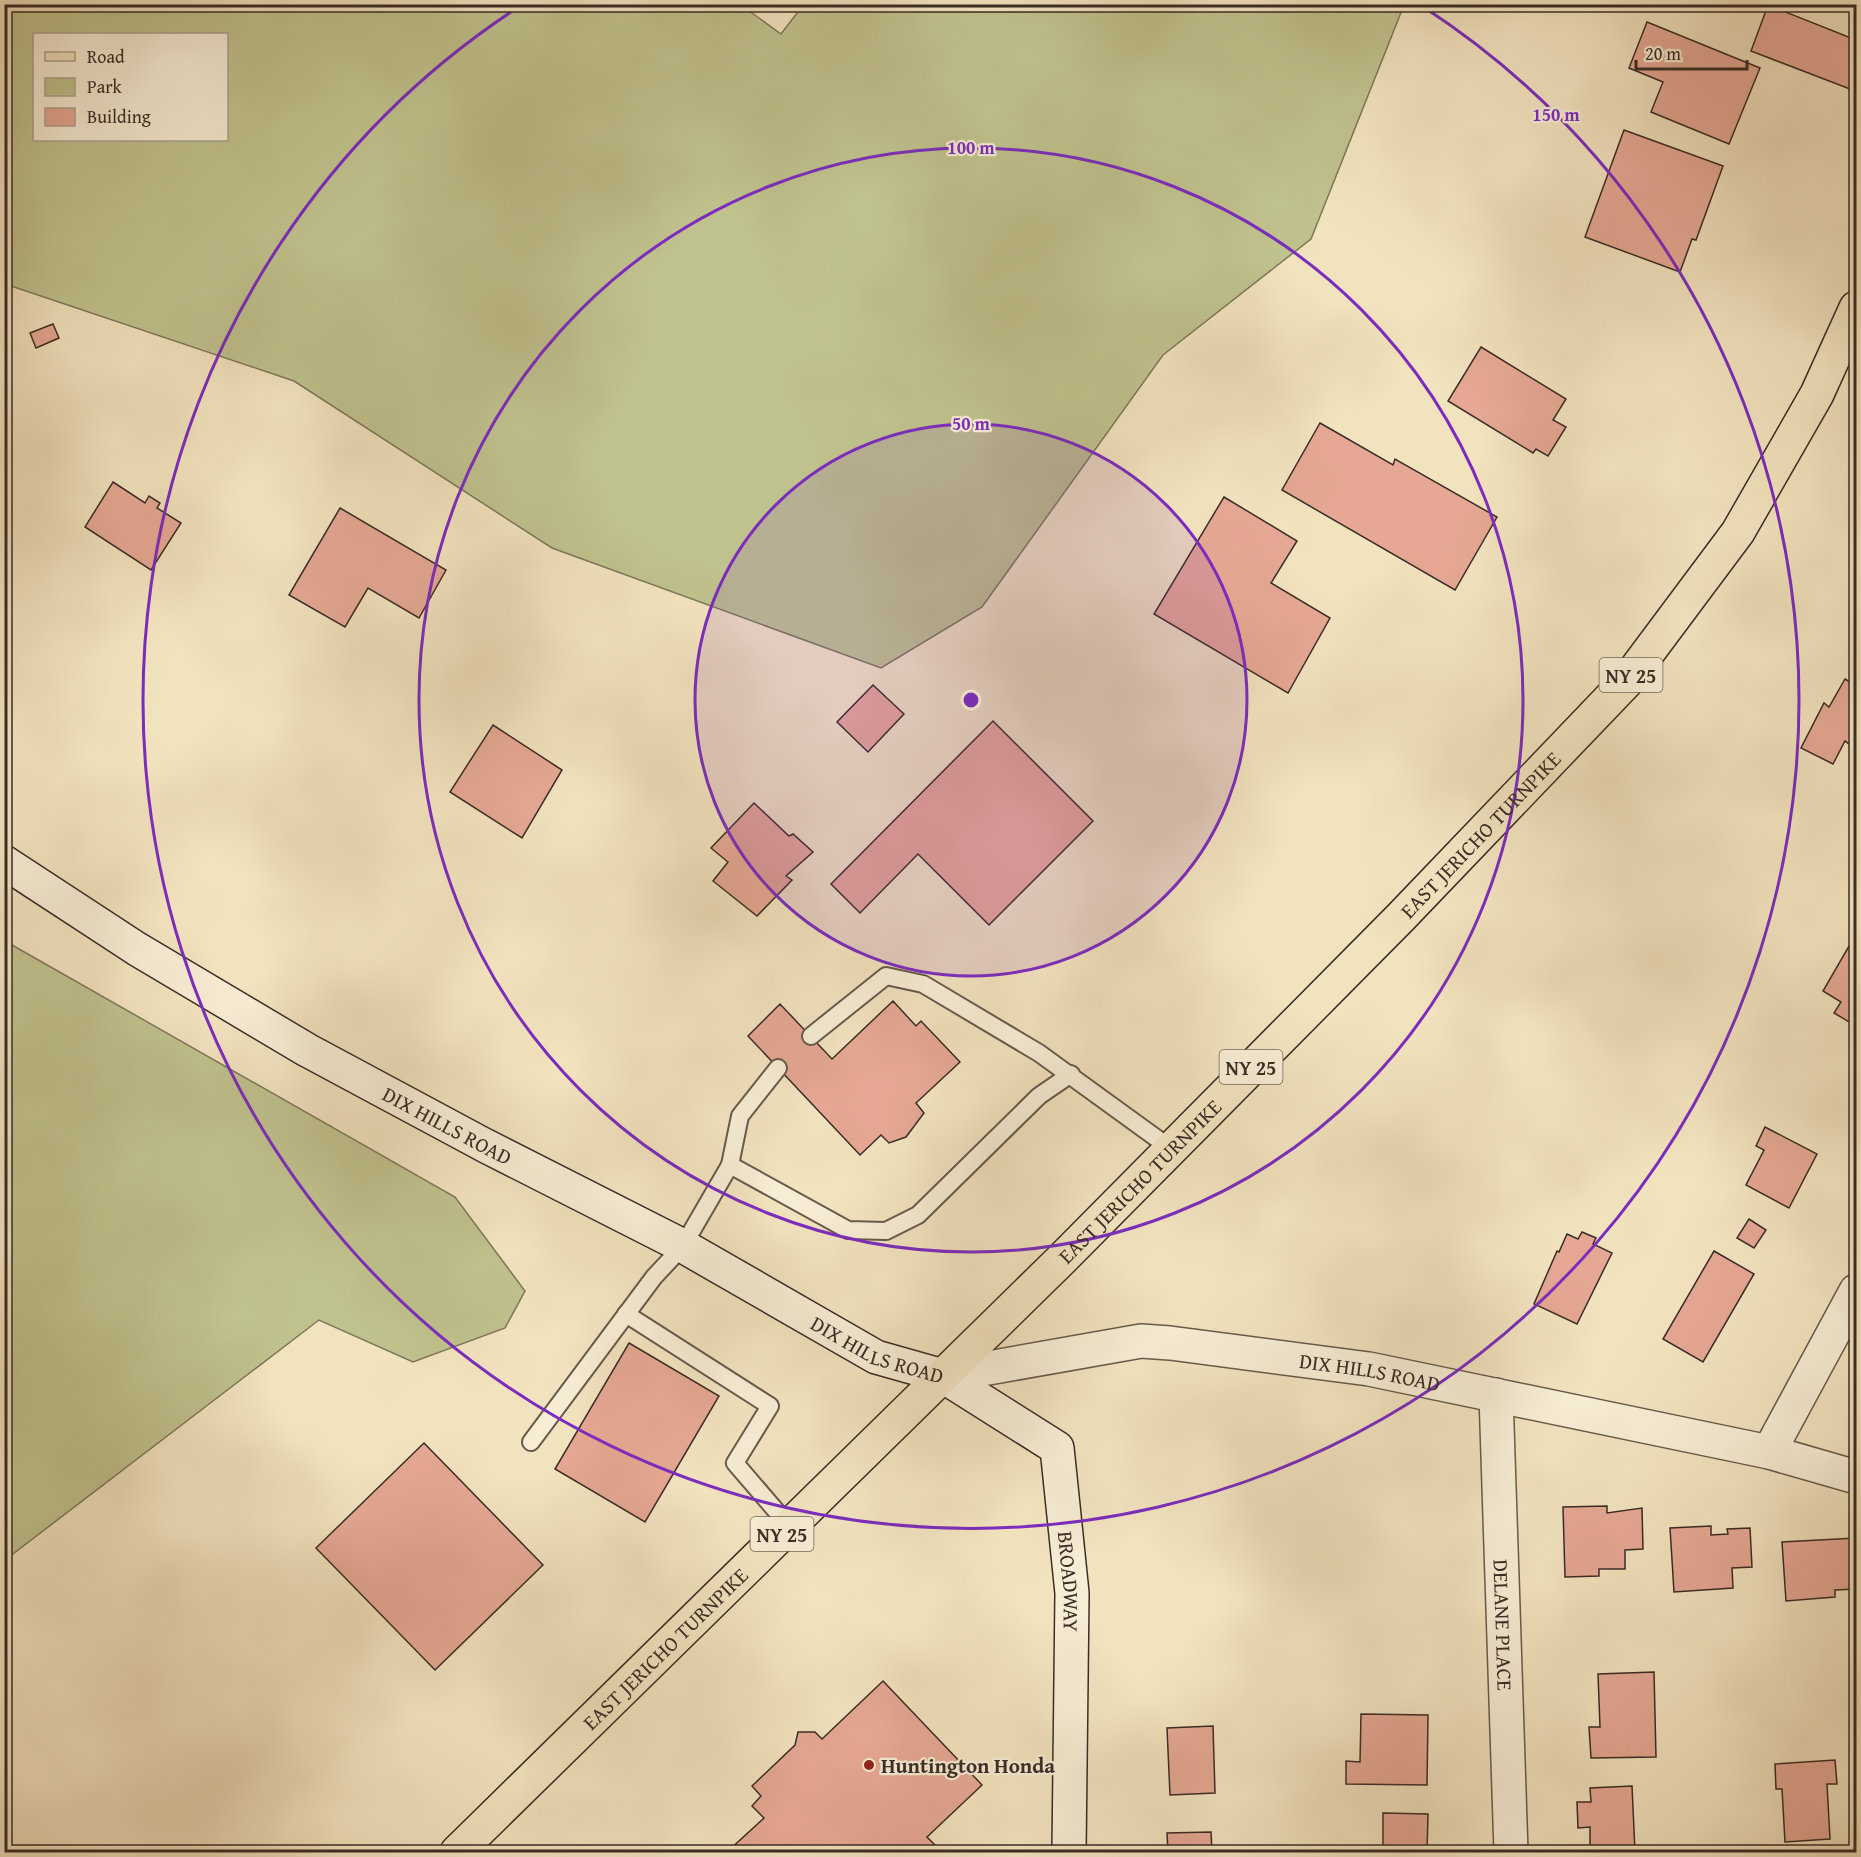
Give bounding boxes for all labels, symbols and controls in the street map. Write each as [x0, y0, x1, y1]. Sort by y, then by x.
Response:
legend [33, 33, 228, 141]
scale bar [1636, 33, 1747, 71]
text: 20 m [1645, 40, 1681, 67]
text: Road [87, 43, 125, 70]
text: Park [87, 73, 123, 100]
text: 150 m [1532, 101, 1580, 128]
text: Building [87, 103, 151, 130]
text: 100 m [947, 134, 995, 161]
text: 50 m [952, 410, 991, 437]
road number: NY 25 [1600, 658, 1662, 692]
centre of rings [961, 690, 981, 710]
street label: EAST JERICHO TURNPIKE [1392, 744, 1568, 925]
road number: NY 25 [1220, 1050, 1282, 1084]
street label: DIX HILLS ROAD [377, 1078, 517, 1172]
street label: EAST JERICHO TURNPIKE [1051, 1091, 1228, 1270]
street label: DIX HILLS ROAD [805, 1307, 947, 1391]
street label: DIX HILLS ROAD [1298, 1345, 1443, 1399]
road number: NY 25 [750, 1517, 814, 1551]
street label: BROADWAY [1050, 1530, 1088, 1633]
street label: DELANE PLACE [1486, 1559, 1521, 1691]
street label: EAST JERICHO TURNPIKE [575, 1560, 755, 1737]
place label: Huntington Honda [881, 1750, 1055, 1781]
marker: Huntington Honda [862, 1758, 876, 1772]

